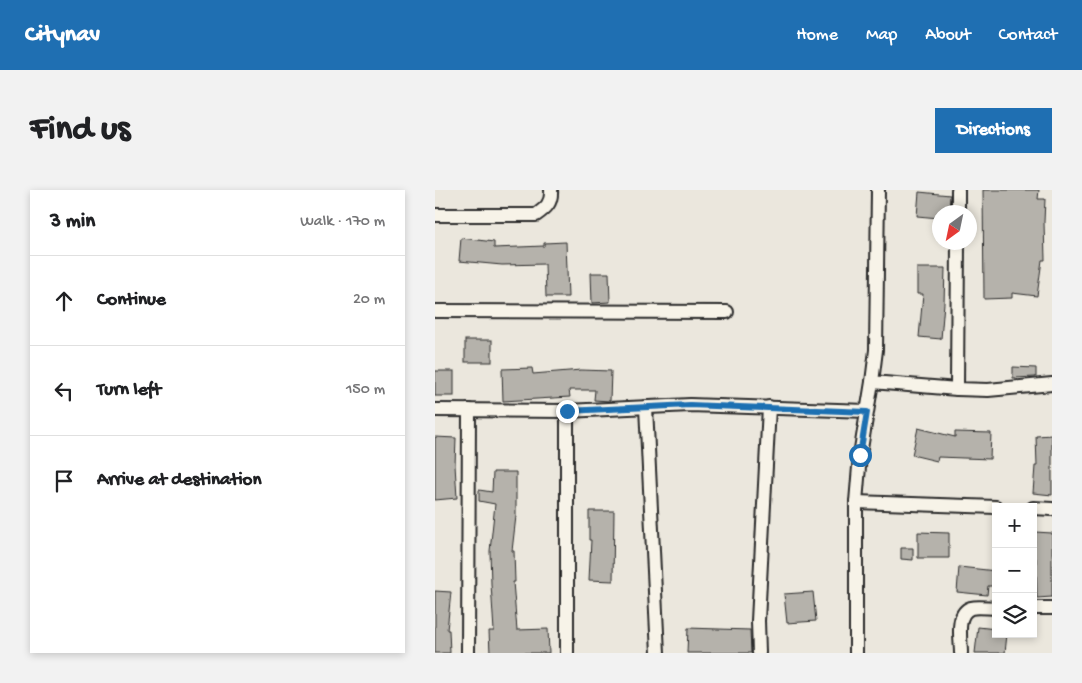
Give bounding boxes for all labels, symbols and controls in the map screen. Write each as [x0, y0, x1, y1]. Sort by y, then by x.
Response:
text: Citynav [25, 21, 100, 50]
text: Home [796, 25, 838, 46]
text: Map [866, 25, 897, 46]
text: About [925, 25, 971, 46]
text: Contact [999, 25, 1057, 46]
button: Directions [935, 108, 1052, 153]
text: Find us [30, 110, 130, 151]
north arrow [932, 205, 977, 250]
text: 3 min [50, 210, 95, 235]
text: Walk · 170 m [300, 213, 385, 232]
icon: ahead [50, 287, 78, 315]
text: Continue [97, 289, 166, 312]
text: 20 m [353, 291, 385, 310]
icon: left [50, 377, 78, 405]
text: Turn left [97, 379, 161, 402]
text: 150 m [346, 381, 385, 400]
route end [556, 400, 579, 423]
route start [849, 444, 872, 467]
icon: arrive [50, 467, 78, 495]
text: Arrive at destination [97, 469, 261, 492]
map controls [992, 503, 1037, 638]
button: + [992, 503, 1037, 548]
button: − [992, 548, 1037, 593]
button: layers [992, 593, 1037, 638]

